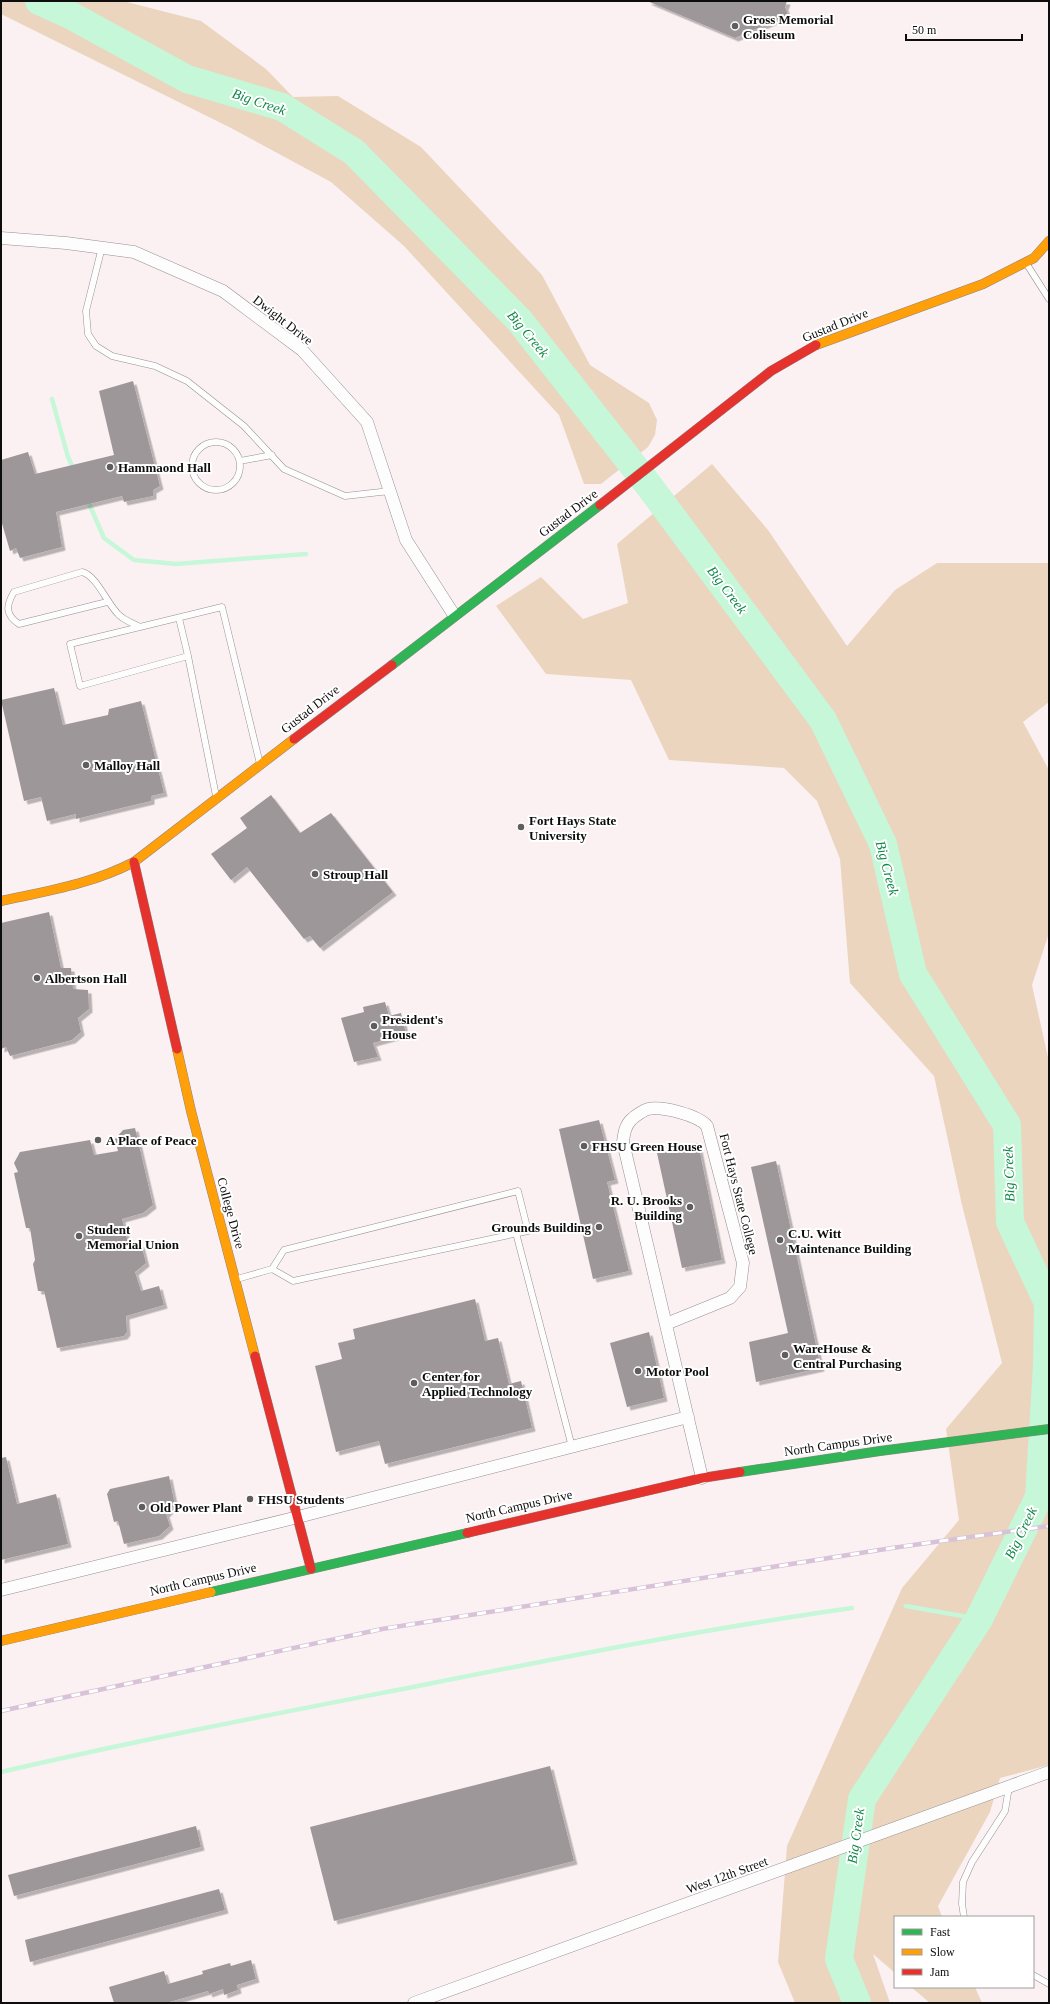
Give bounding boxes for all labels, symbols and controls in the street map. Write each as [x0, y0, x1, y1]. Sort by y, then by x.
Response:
place label: Gross Memorial Coliseum [743, 12, 834, 42]
scale bar [906, 16, 1022, 42]
marker: Gross Memorial Coliseum [730, 21, 740, 31]
text: 50 m [912, 23, 937, 37]
water label: Big Creek [230, 86, 289, 118]
street label: Dwight Drive [250, 292, 316, 348]
street label: Gustad Drive [800, 305, 870, 345]
water label: Big Creek [504, 308, 552, 361]
place label: Hammaond Hall [118, 460, 211, 475]
marker: Hammaond Hall [105, 462, 115, 472]
street label: Gustad Drive [536, 486, 601, 540]
water label: Big Creek [704, 563, 750, 617]
street label: Gustad Drive [278, 682, 342, 736]
place label: Malloy Hall [94, 758, 160, 773]
marker: Malloy Hall [81, 760, 91, 770]
place label: Fort Hays State University [529, 813, 617, 843]
marker: Fort Hays State University [516, 822, 526, 832]
water label: Big Creek [873, 839, 902, 898]
place label: Stroup Hall [323, 867, 389, 882]
marker: Stroup Hall [310, 869, 320, 879]
place label: Albertson Hall [45, 971, 127, 986]
marker: Albertson Hall [32, 973, 42, 983]
place label: President's House [382, 1012, 443, 1042]
marker: President's House [369, 1021, 379, 1031]
street label: Fort Hays State College [717, 1132, 761, 1256]
place label: A Place of Peace [106, 1133, 197, 1148]
marker: A Place of Peace [93, 1135, 103, 1145]
place label: FHSU Green House [592, 1139, 702, 1154]
marker: FHSU Green House [579, 1141, 589, 1151]
water label: Big Creek [1001, 1145, 1017, 1202]
street label: College Drive [214, 1176, 248, 1251]
place label: R. U. Brooks Building [611, 1193, 682, 1223]
marker: R. U. Brooks Building [685, 1202, 695, 1212]
place label: Grounds Building [491, 1220, 591, 1235]
place label: Student Memorial Union [87, 1222, 180, 1252]
marker: Grounds Building [594, 1222, 604, 1232]
place label: C.U. Witt Maintenance Building [788, 1226, 912, 1256]
marker: Student Memorial Union [74, 1231, 84, 1241]
marker: C.U. Witt Maintenance Building [775, 1235, 785, 1245]
place label: WareHouse & Central Purchasing [793, 1341, 902, 1371]
marker: WareHouse & Central Purchasing [780, 1350, 790, 1360]
place label: Motor Pool [646, 1364, 709, 1379]
marker: Motor Pool [633, 1366, 643, 1376]
place label: Center for Applied Technology [422, 1369, 533, 1399]
marker: Center for Applied Technology [409, 1378, 419, 1388]
street label: North Campus Drive [783, 1429, 893, 1459]
street label: North Campus Drive [464, 1486, 574, 1526]
place label: FHSU Students [258, 1492, 344, 1507]
marker: FHSU Students [245, 1494, 255, 1504]
place label: Old Power Plant [150, 1500, 243, 1515]
marker: Old Power Plant [137, 1502, 147, 1512]
water label: Big Creek [1002, 1504, 1040, 1561]
street label: North Campus Drive [148, 1559, 258, 1599]
water label: Big Creek [845, 1807, 867, 1865]
street label: West 12th Street [684, 1853, 770, 1897]
legend [894, 1916, 1034, 1988]
text: Fast [930, 1925, 951, 1939]
text: Slow [930, 1945, 955, 1959]
text: Jam [930, 1965, 950, 1979]

